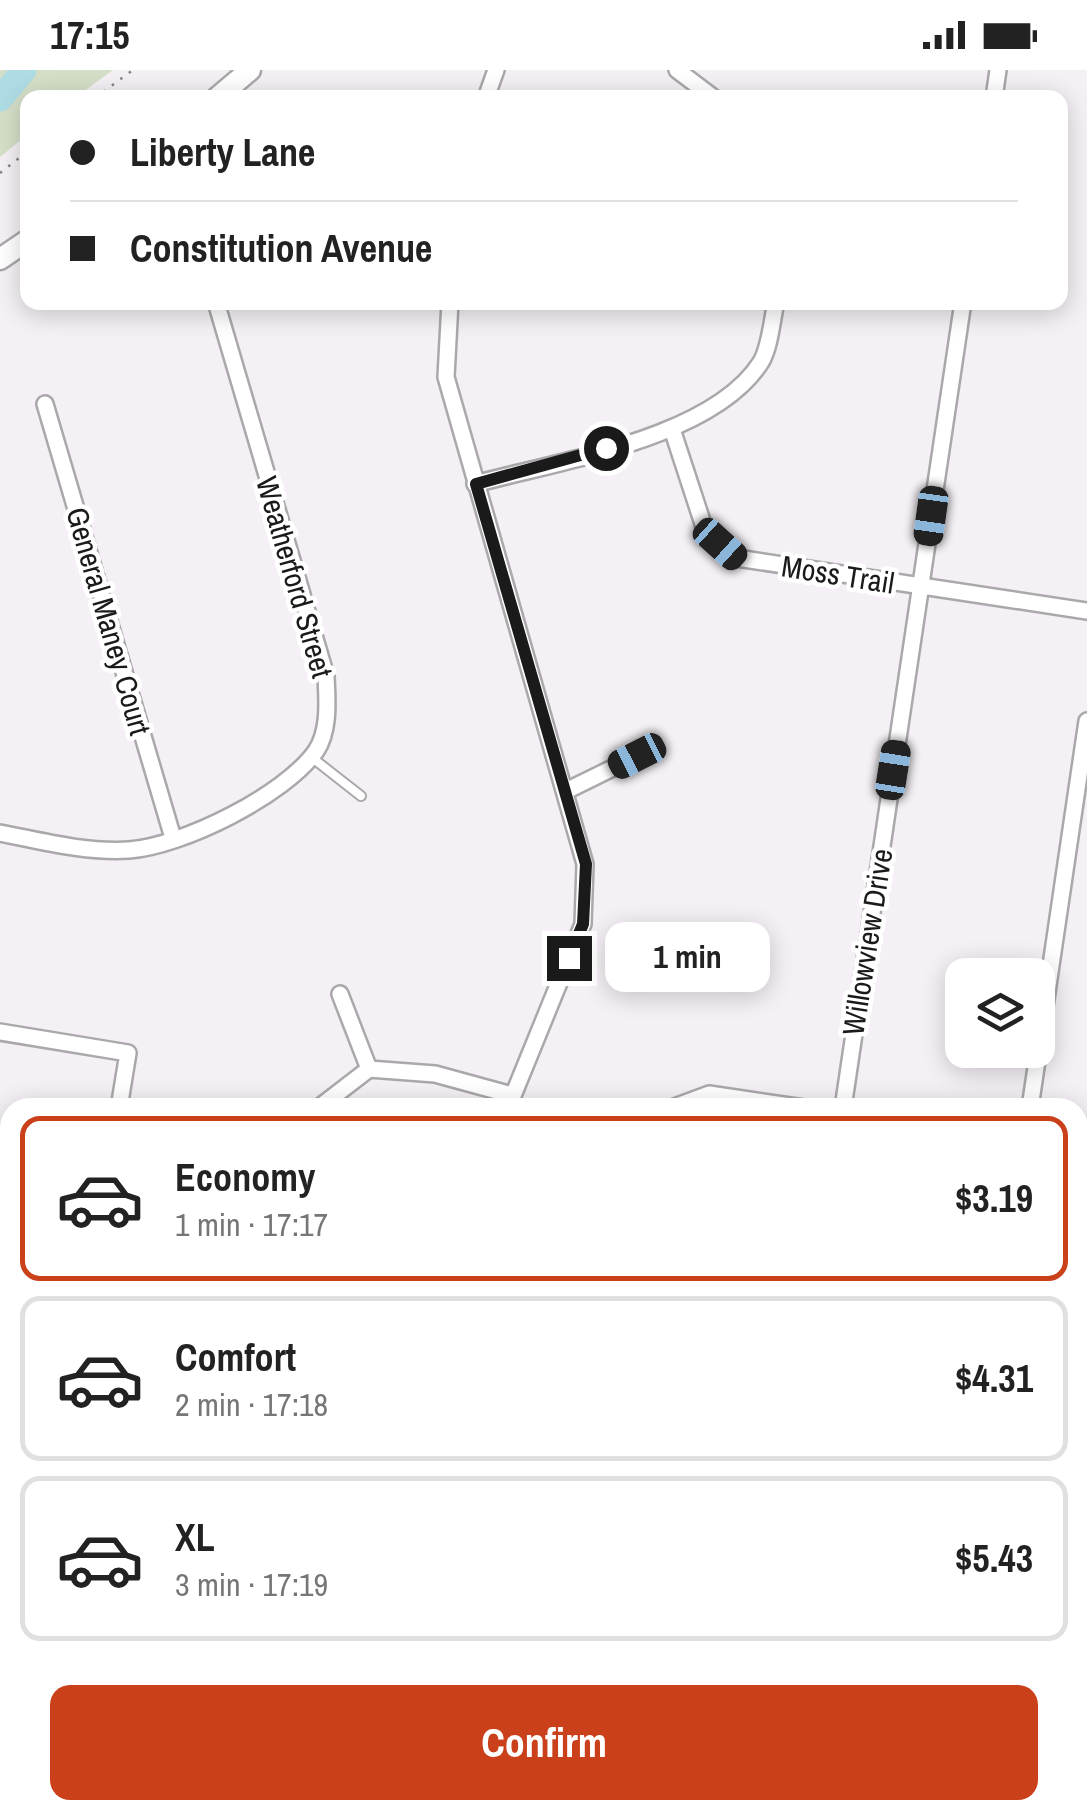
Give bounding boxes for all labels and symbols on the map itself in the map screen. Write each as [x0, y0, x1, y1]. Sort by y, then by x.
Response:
route start [584, 426, 629, 471]
street label: Weatherford Street [247, 472, 343, 682]
car [912, 484, 950, 548]
street label: General Maney Court [57, 502, 161, 740]
car [688, 513, 752, 575]
street label: Moss Trail [779, 545, 897, 603]
car [603, 729, 671, 783]
car [873, 738, 913, 802]
street label: Willowview Drive [832, 846, 902, 1038]
callout: 1 min [604, 923, 769, 993]
route end [547, 936, 592, 981]

